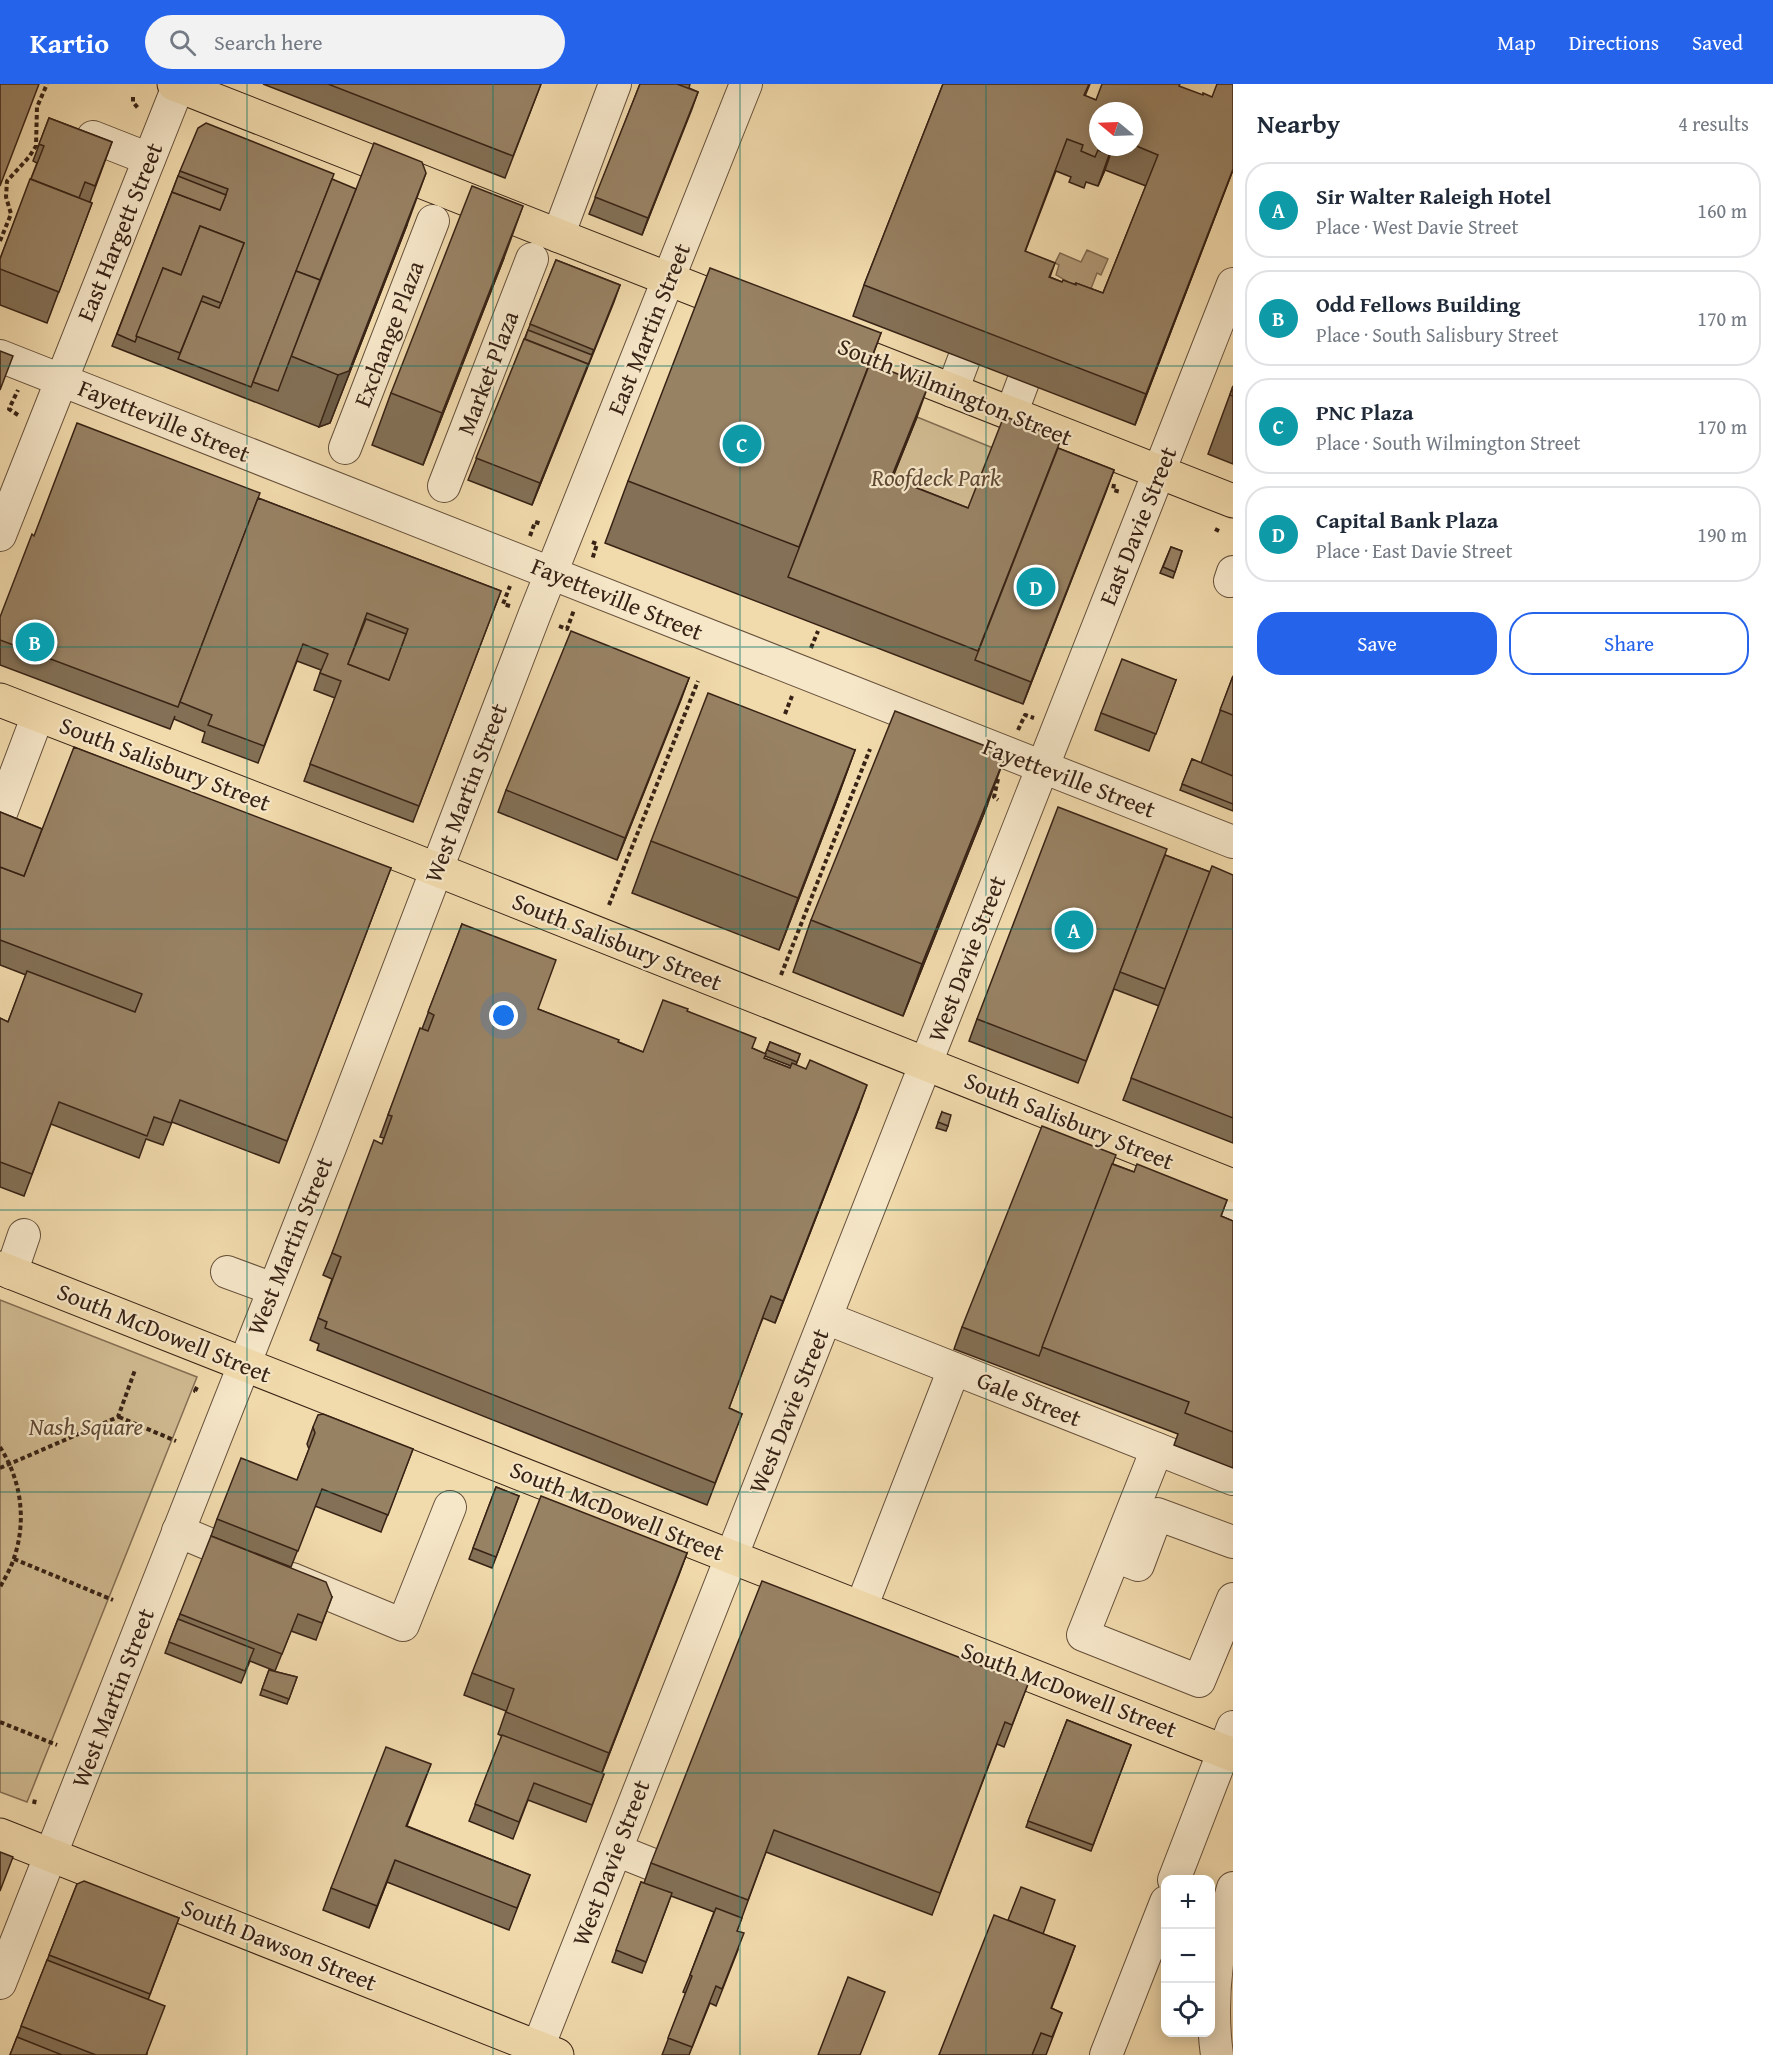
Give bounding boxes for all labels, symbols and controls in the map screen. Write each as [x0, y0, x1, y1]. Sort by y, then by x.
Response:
search box [145, 15, 565, 69]
text: Kartio [30, 22, 109, 63]
icon: search [166, 26, 199, 59]
text: Search here [214, 26, 323, 58]
text: Map [1497, 27, 1536, 58]
text: Directions [1569, 27, 1659, 58]
text: Saved [1692, 27, 1743, 58]
north arrow [1089, 102, 1143, 156]
text: Nearby [1257, 104, 1340, 143]
text: 4 results [1678, 109, 1749, 138]
street label: East Hargett Street [68, 137, 172, 326]
text: Sir Walter Raleigh Hotel [1316, 180, 1551, 212]
text: A [1272, 196, 1285, 225]
text: 160 m [1697, 196, 1747, 225]
text: Place · West Davie Street [1316, 212, 1518, 241]
street label: East Martin Street [598, 237, 699, 420]
street label: Exchange Plaza [345, 255, 433, 412]
text: Odd Fellows Building [1316, 288, 1520, 320]
text: B [1272, 304, 1285, 333]
text: 170 m [1697, 304, 1747, 333]
street label: Market Plaza [448, 305, 527, 440]
text: Place · South Salisbury Street [1316, 320, 1558, 349]
street label: South Wilmington Street [833, 328, 1078, 455]
street label: Fayetteville Street [73, 370, 256, 471]
text: PNC Plaza [1316, 396, 1413, 428]
text: C [1273, 412, 1284, 441]
text: 170 m [1697, 412, 1747, 441]
pin: C [722, 422, 762, 466]
text: Place · South Wilmington Street [1316, 428, 1581, 457]
street label: East Davie Street [1090, 441, 1185, 610]
park label: Roofdeck Park [870, 460, 1001, 495]
text: Capital Bank Plaza [1316, 504, 1498, 536]
text: D [1272, 520, 1285, 549]
text: 190 m [1697, 520, 1747, 549]
text: Place · East Davie Street [1316, 536, 1512, 565]
street label: Fayetteville Street [526, 548, 709, 649]
pin: D [1016, 564, 1056, 610]
button: Save [1257, 612, 1497, 675]
button: Share [1509, 612, 1749, 675]
pin: B [15, 620, 54, 664]
street label: West Martin Street [415, 698, 516, 888]
street label: South Salisbury Street [55, 707, 276, 820]
street label: Fayetteville Street [978, 728, 1161, 827]
street label: West Davie Street [919, 870, 1015, 1047]
street label: South Salisbury Street [507, 883, 728, 1000]
pin: A [1054, 908, 1094, 952]
your location [489, 1001, 518, 1030]
street label: South Salisbury Street [959, 1062, 1180, 1179]
street label: West Martin Street [238, 1151, 341, 1340]
street label: South McDowell Street [52, 1274, 277, 1392]
street label: West Davie Street [739, 1322, 838, 1499]
street label: Gale Street [972, 1362, 1087, 1435]
park label: Nash Square [28, 1409, 143, 1444]
street label: South McDowell Street [505, 1452, 730, 1570]
street label: West Martin Street [62, 1603, 163, 1793]
street label: South McDowell Street [956, 1632, 1182, 1747]
street label: West Davie Street [563, 1774, 659, 1951]
map controls [1161, 1875, 1215, 2037]
button: + [1161, 1875, 1215, 1929]
street label: South Dawson Street [176, 1889, 383, 2000]
button: − [1161, 1929, 1215, 1983]
button: locate [1161, 1983, 1215, 2037]

